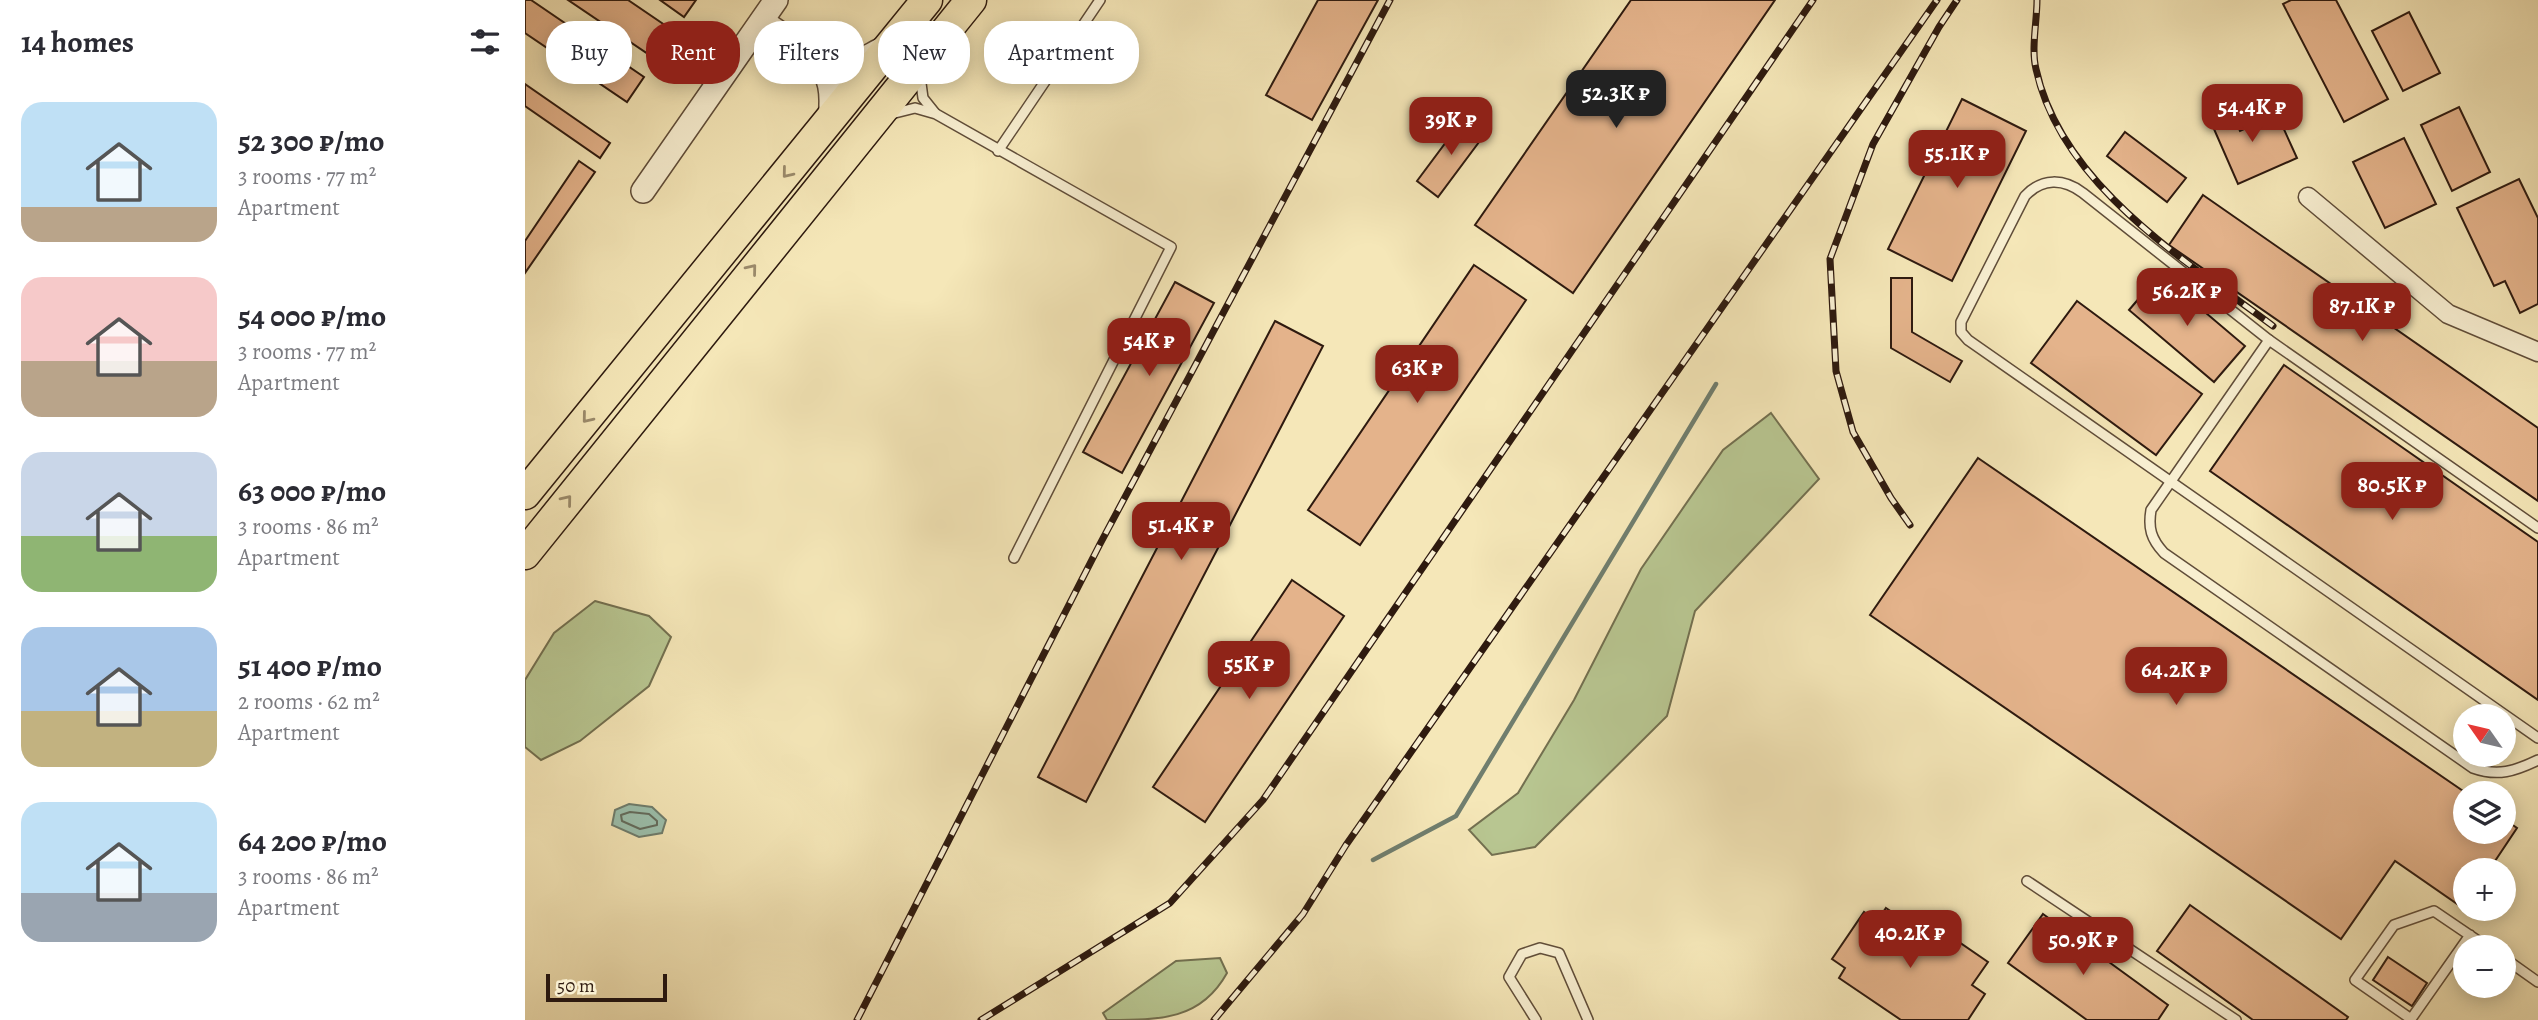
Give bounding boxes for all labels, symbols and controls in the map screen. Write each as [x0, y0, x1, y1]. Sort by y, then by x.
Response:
chip: Buy [546, 21, 632, 84]
chip: Rent [646, 21, 740, 84]
chip: Filters [754, 21, 864, 84]
chip: New [878, 21, 970, 84]
chip: Apartment [984, 21, 1139, 84]
text: 14 homes [21, 22, 134, 62]
icon: filters [466, 23, 504, 61]
pin: 52.3K ₽ [1551, 71, 1681, 130]
text: 52.3K ₽ [1582, 77, 1650, 108]
pin: 54.4K ₽ [2187, 85, 2317, 144]
text: 54.4K ₽ [2218, 91, 2286, 122]
pin: 39K ₽ [1402, 97, 1500, 157]
text: 39K ₽ [1425, 104, 1477, 135]
text: 52 300 ₽/mo [238, 121, 385, 161]
icon: home [77, 130, 161, 214]
pin: 55.1K ₽ [1892, 130, 2022, 190]
text: 55.1K ₽ [1925, 137, 1990, 168]
text: 3 rooms · 77 m² [238, 161, 376, 192]
one-way arrow [782, 165, 795, 177]
text: Apartment [238, 192, 340, 223]
one-way arrow [744, 264, 757, 276]
pin: 56.2K ₽ [2122, 268, 2252, 328]
text: 56.2K ₽ [2153, 275, 2221, 306]
pin: 87.1K ₽ [2297, 284, 2427, 343]
text: 87.1K ₽ [2329, 290, 2395, 321]
text: 54 000 ₽/mo [238, 296, 386, 336]
icon: home [77, 305, 161, 389]
pin: 54K ₽ [1100, 318, 1198, 378]
text: 54K ₽ [1123, 325, 1175, 356]
text: 3 rooms · 77 m² [238, 336, 376, 367]
pin: 63K ₽ [1368, 346, 1466, 405]
text: 63K ₽ [1391, 352, 1443, 383]
text: Apartment [238, 367, 340, 398]
one-way arrow [583, 410, 596, 422]
pin: 80.5K ₽ [2327, 462, 2457, 522]
text: 80.5K ₽ [2357, 469, 2427, 500]
text: 63 000 ₽/mo [238, 471, 386, 511]
icon: home [77, 480, 161, 564]
one-way arrow [559, 496, 572, 508]
pin: 51.4K ₽ [1116, 503, 1246, 562]
text: 51.4K ₽ [1148, 509, 1214, 540]
text: 3 rooms · 86 m² [238, 511, 379, 542]
text: Apartment [238, 542, 340, 573]
pin: 55K ₽ [1200, 642, 1298, 701]
text: 51 400 ₽/mo [238, 646, 382, 686]
text: 55K ₽ [1224, 648, 1274, 679]
pin: 64.2K ₽ [2111, 648, 2241, 707]
text: 64.2K ₽ [2141, 654, 2211, 685]
icon: home [77, 655, 161, 739]
text: 2 rooms · 62 m² [238, 686, 380, 717]
north arrow [2453, 704, 2517, 766]
map controls [2453, 704, 2516, 998]
text: Apartment [238, 717, 340, 748]
button: layers [2453, 781, 2516, 844]
text: 64 200 ₽/mo [238, 821, 387, 861]
icon: home [77, 830, 161, 914]
button: + [2453, 858, 2516, 921]
text: 3 rooms · 86 m² [238, 861, 379, 892]
text: Apartment [238, 892, 340, 923]
pin: 40.2K ₽ [1845, 911, 1975, 970]
text: 40.2K ₽ [1875, 917, 1945, 948]
pin: 50.9K ₽ [2018, 918, 2148, 977]
text: 50.9K ₽ [2048, 924, 2118, 955]
button: − [2453, 935, 2516, 998]
scale bar [546, 971, 667, 1003]
text: 50 m [557, 973, 595, 999]

